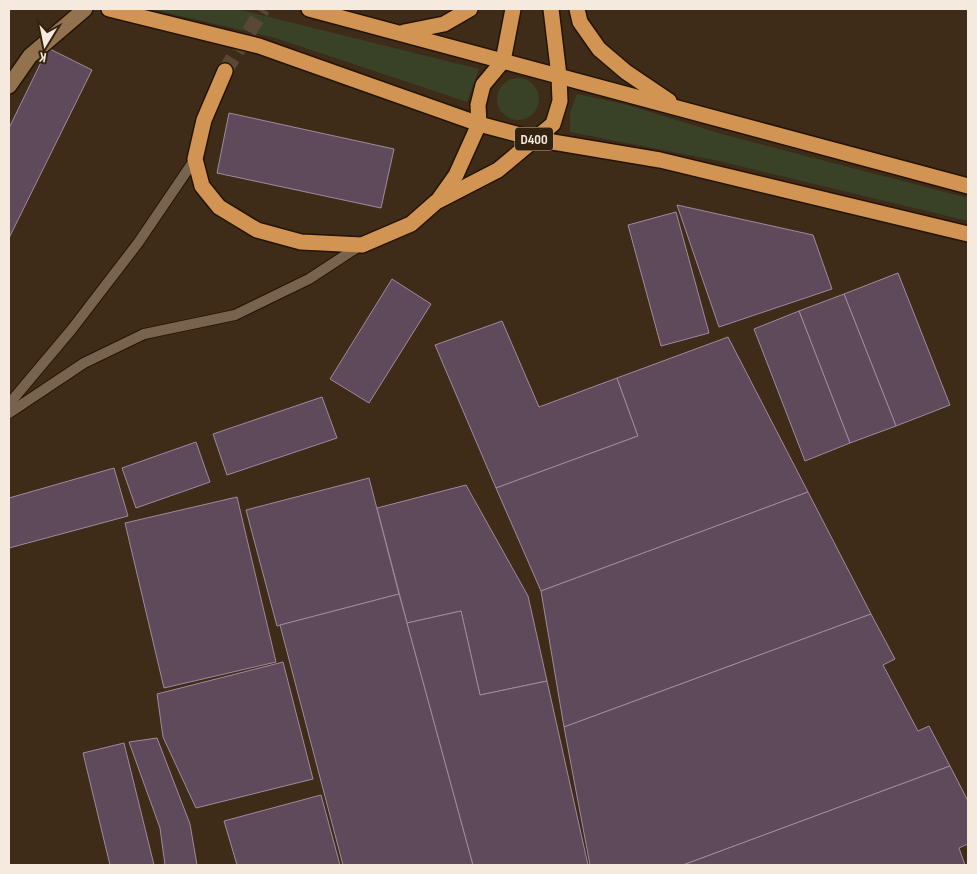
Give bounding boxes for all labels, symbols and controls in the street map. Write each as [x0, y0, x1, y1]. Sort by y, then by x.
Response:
north arrow [20, 20, 70, 70]
text: K [38, 48, 48, 66]
road number: D400 [515, 128, 553, 150]

